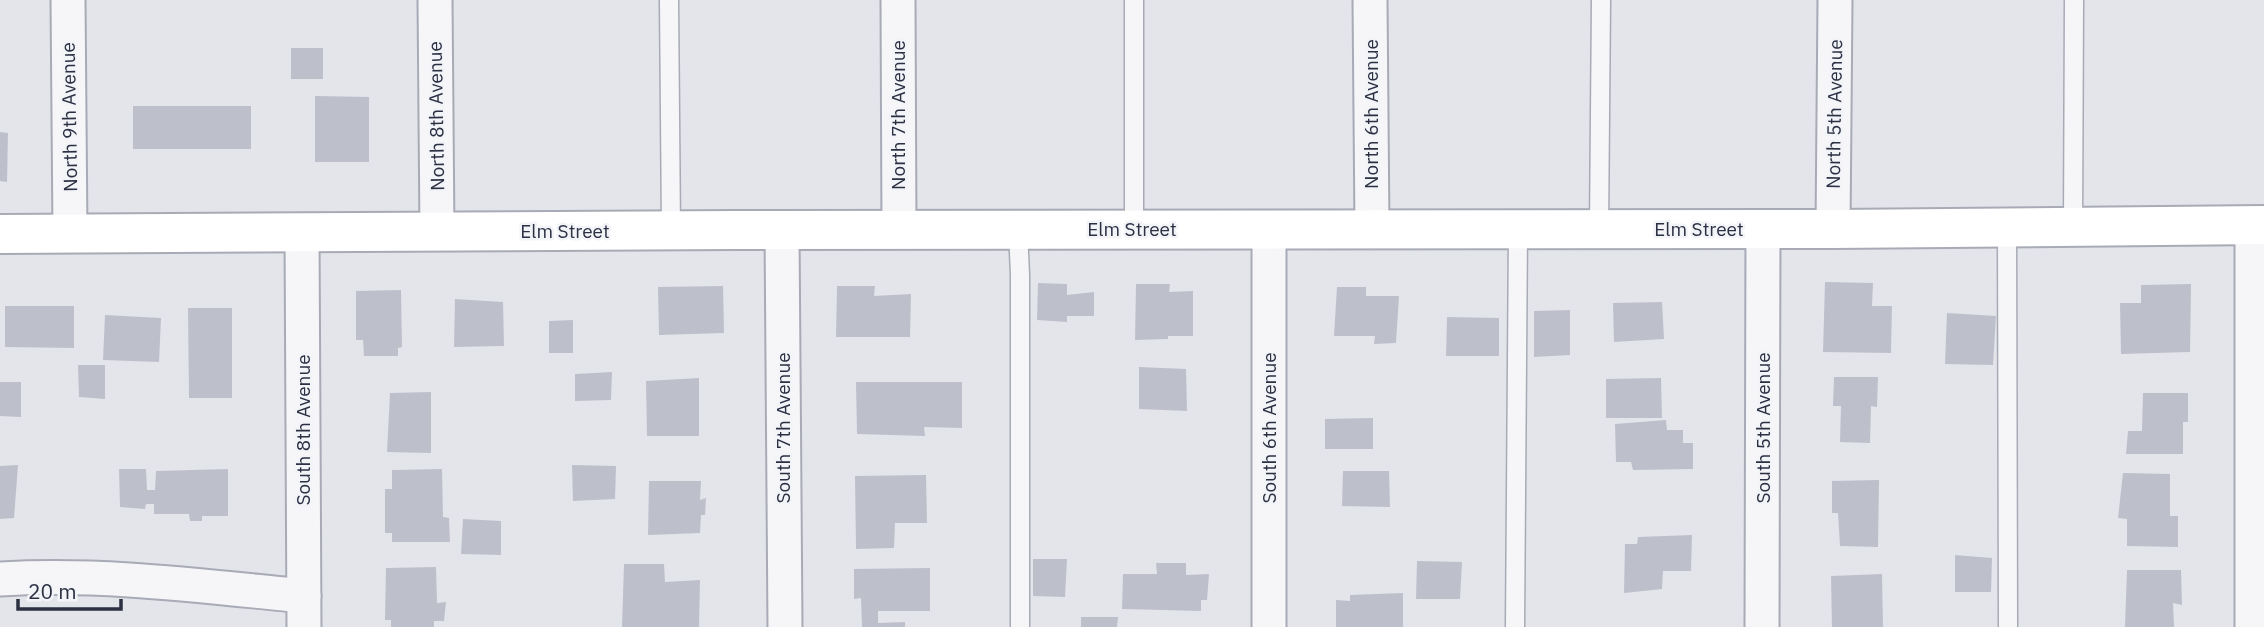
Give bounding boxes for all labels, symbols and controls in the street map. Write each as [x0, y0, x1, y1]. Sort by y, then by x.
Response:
street label: North 6th Avenue [1359, 39, 1383, 189]
street label: North 5th Avenue [1821, 39, 1847, 189]
street label: North 7th Avenue [886, 40, 910, 190]
street label: North 8th Avenue [423, 41, 449, 191]
street label: North 9th Avenue [56, 42, 82, 192]
street label: Elm Street [1087, 217, 1177, 241]
street label: Elm Street [1654, 217, 1744, 241]
street label: Elm Street [520, 219, 610, 243]
street label: South 7th Avenue [771, 352, 795, 504]
street label: South 6th Avenue [1257, 352, 1281, 504]
street label: South 5th Avenue [1751, 352, 1775, 504]
street label: South 8th Avenue [291, 354, 315, 506]
scale bar [18, 568, 121, 612]
text: 20 m [28, 577, 77, 605]

